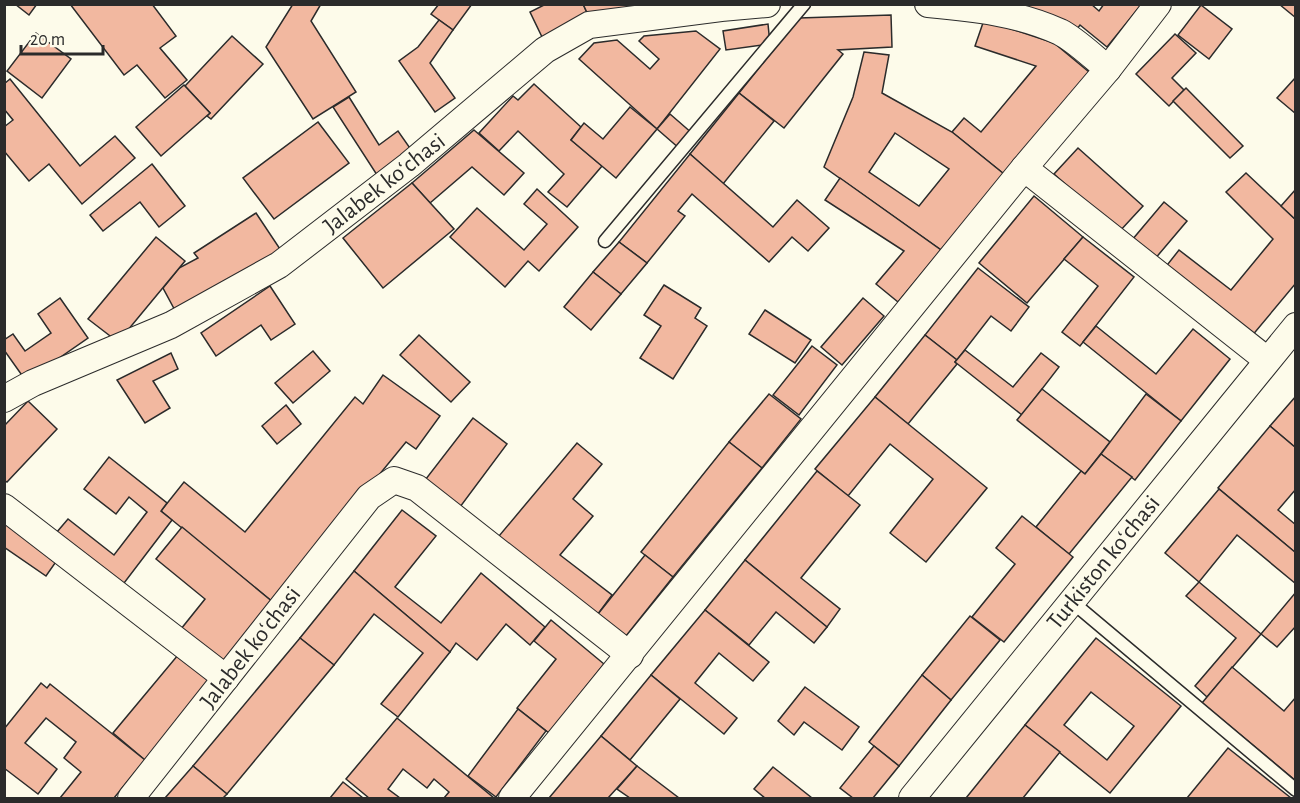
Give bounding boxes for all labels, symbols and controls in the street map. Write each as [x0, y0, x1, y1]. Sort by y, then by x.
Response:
scale bar [21, 18, 104, 56]
text: 20 m [30, 31, 65, 49]
street label: Jalabek koʻchasi [319, 129, 450, 239]
street label: Turkiston koʻchasi [1043, 491, 1165, 634]
street label: Jalabek koʻchasi [196, 582, 306, 713]

